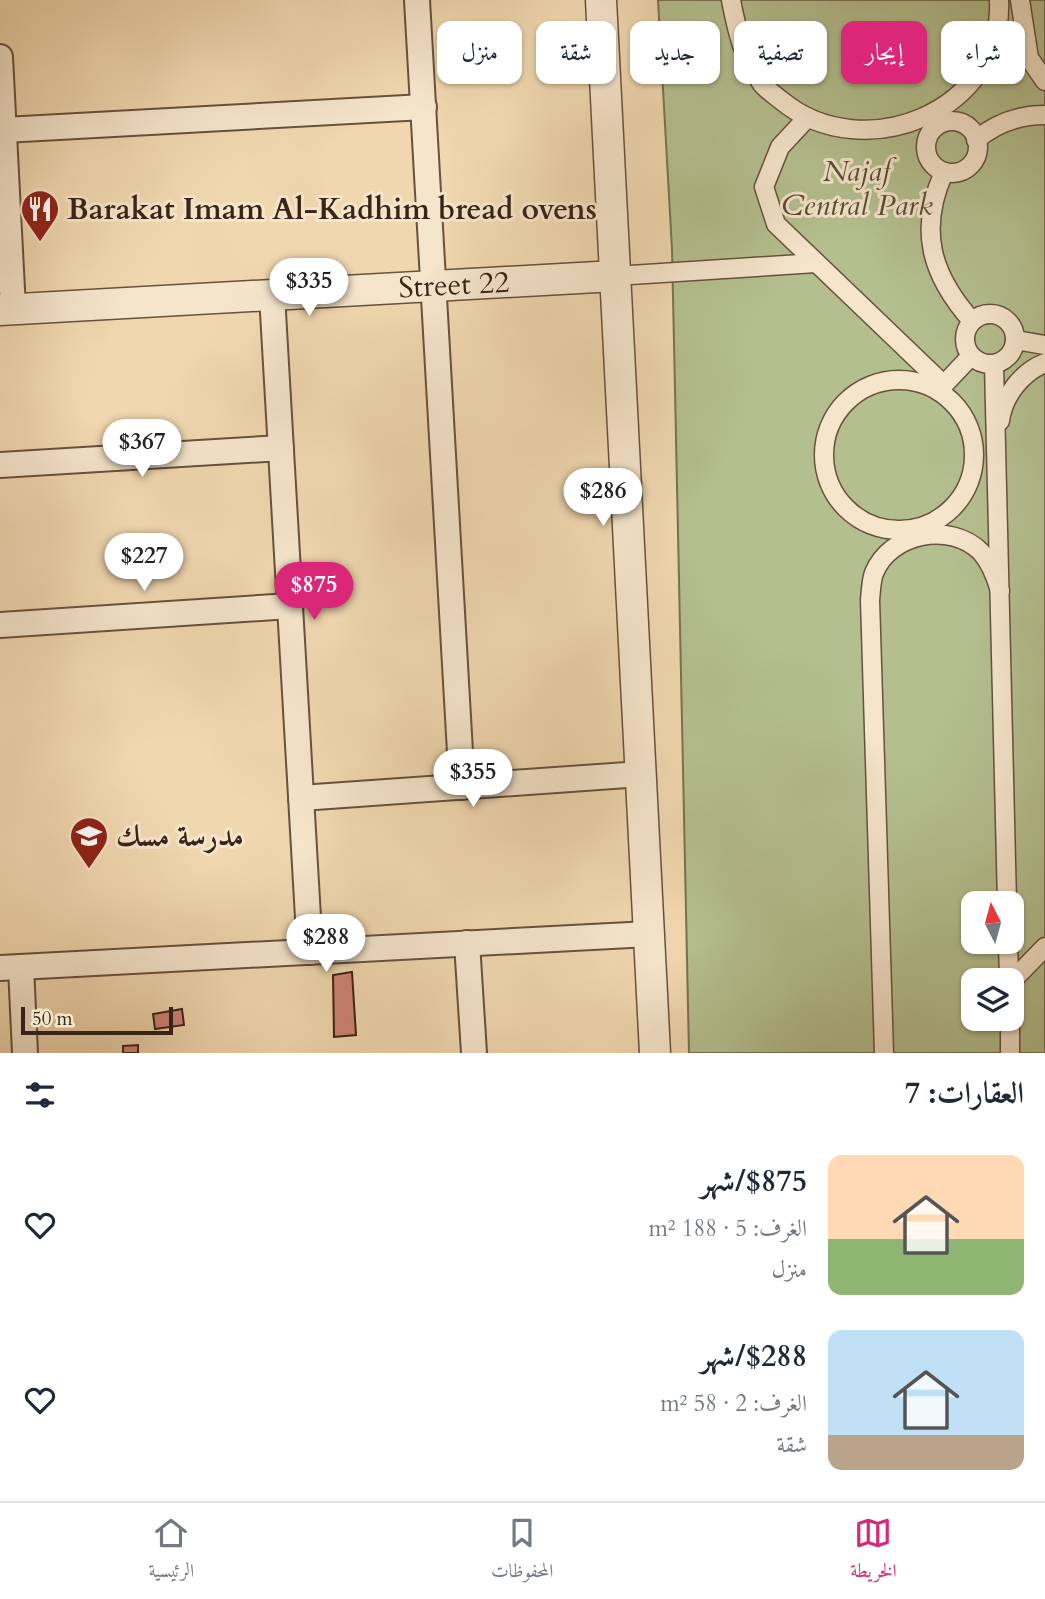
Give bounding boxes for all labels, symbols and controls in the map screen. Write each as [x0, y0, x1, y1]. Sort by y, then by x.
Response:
chip: منزل [437, 21, 522, 84]
chip: شقة [536, 21, 616, 84]
chip: جديد [630, 21, 720, 84]
chip: تصفية [734, 21, 827, 84]
chip: إيجار [841, 21, 927, 84]
chip: شراء [941, 21, 1025, 84]
park label: Najaf Central Park [781, 151, 933, 226]
restaurant icon: Barakat Imam Al-Kadhim bread ovens [19, 188, 61, 243]
place label: Barakat Imam Al-Kadhim bread ovens [67, 189, 597, 230]
pin: $335 [268, 258, 350, 318]
street label: Street 22 [398, 262, 510, 308]
text: $335 [285, 265, 333, 296]
pin: $367 [101, 420, 183, 479]
text: $367 [118, 426, 166, 457]
pin: $286 [562, 468, 644, 528]
text: $286 [579, 475, 627, 506]
pin: $227 [103, 534, 185, 593]
text: $227 [120, 540, 168, 571]
pin: $875 [273, 562, 355, 622]
text: $875 [290, 569, 338, 600]
pin: $355 [432, 750, 514, 809]
text: $355 [449, 756, 497, 787]
school or university icon: مدرسة مسك [68, 815, 110, 870]
place label: مدرسة مسك [116, 816, 244, 857]
north arrow [961, 891, 1024, 954]
map controls [961, 891, 1024, 1031]
pin: $288 [285, 914, 367, 974]
text: $288 [302, 921, 350, 952]
button: layers [961, 968, 1024, 1031]
scale bar [21, 1004, 173, 1036]
text: 50 m [32, 1006, 73, 1032]
text: العقارات: 7 [905, 1073, 1024, 1114]
icon: filters [21, 1076, 59, 1114]
text: $875/شهر [701, 1161, 807, 1202]
icon: home [884, 1183, 968, 1267]
icon: heart [21, 1206, 59, 1244]
text: الغرف: 5 · 188 m² [648, 1213, 807, 1244]
text: منزل [772, 1254, 807, 1285]
text: $288/شهر [701, 1336, 807, 1377]
icon: home [884, 1358, 968, 1442]
icon: heart [21, 1381, 59, 1419]
text: الغرف: 2 · 58 m² [660, 1388, 807, 1419]
text: شقة [777, 1429, 807, 1460]
tab: الرئيسية [148, 1514, 194, 1589]
tab: المحفوظات [491, 1514, 554, 1589]
tab: الخريطة [850, 1514, 897, 1589]

